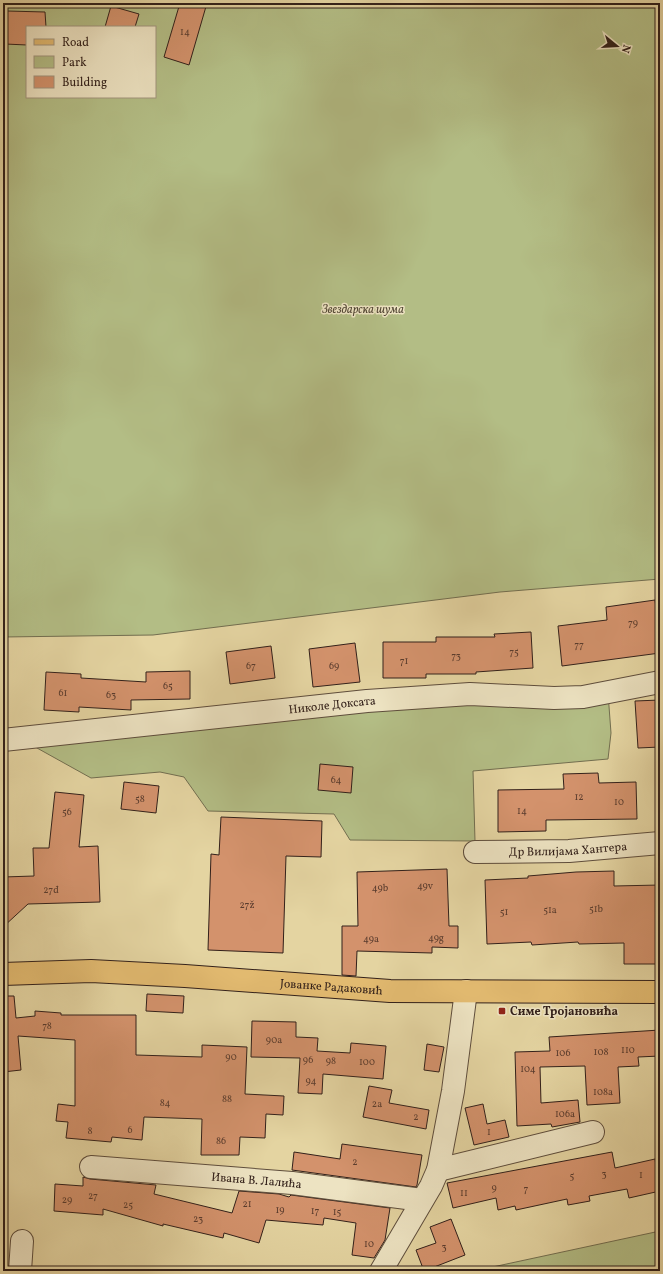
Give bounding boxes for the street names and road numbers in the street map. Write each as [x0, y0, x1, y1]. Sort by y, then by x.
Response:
street label: Николе Доксата [288, 693, 376, 718]
street label: Др Вилијама Хантера [509, 839, 628, 861]
street label: Јованке Радаковић [279, 976, 383, 999]
street label: Ивана В. Лалића [211, 1170, 303, 1193]

